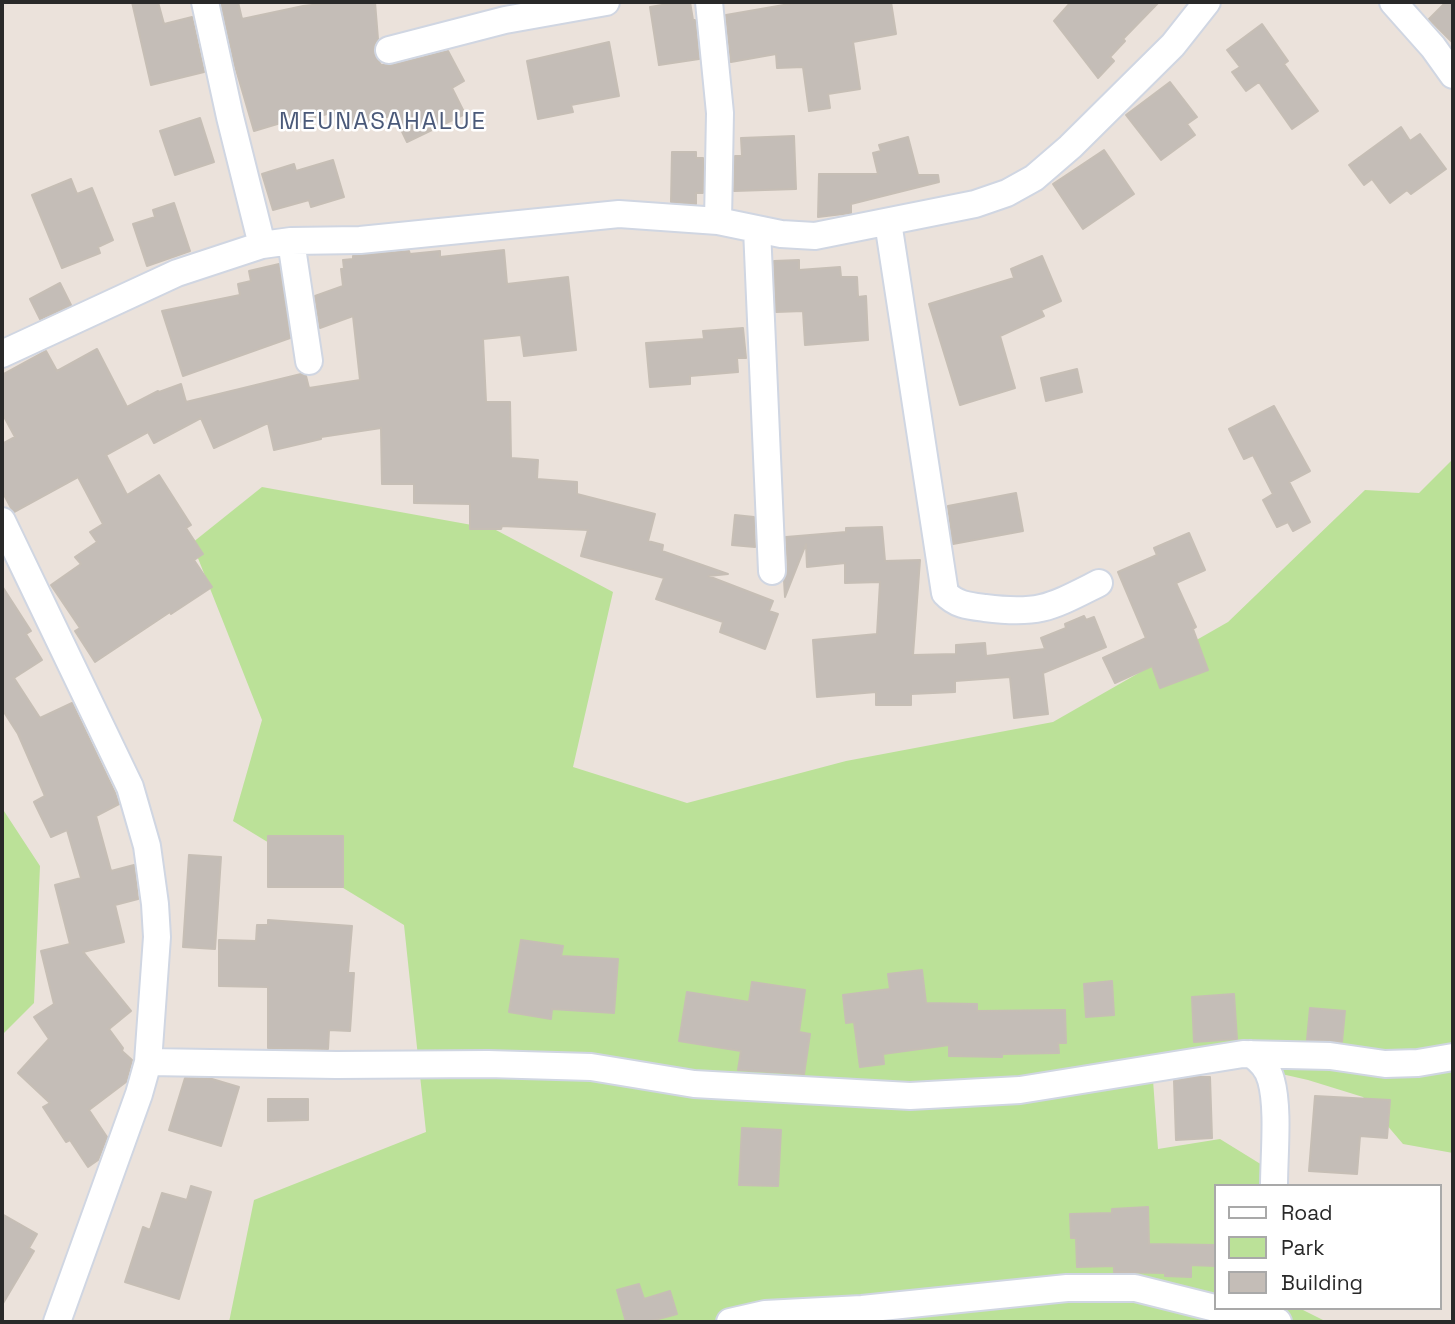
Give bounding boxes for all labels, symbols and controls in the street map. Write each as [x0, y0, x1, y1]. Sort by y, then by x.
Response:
district label: MEUNASAHALUE [280, 108, 486, 136]
legend [1214, 1184, 1441, 1310]
text: Road [1281, 1199, 1333, 1226]
text: Park [1281, 1234, 1325, 1261]
text: Building [1281, 1269, 1363, 1296]

